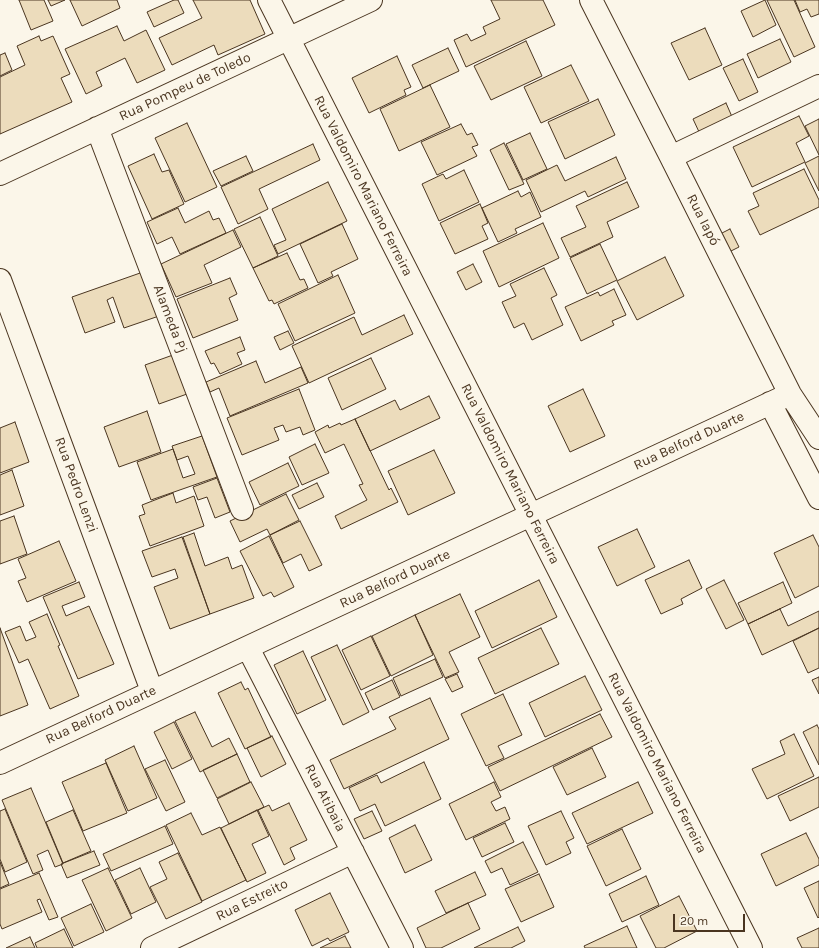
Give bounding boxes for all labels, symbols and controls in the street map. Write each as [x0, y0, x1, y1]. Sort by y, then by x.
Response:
street label: Rua Pompeu de Toledo [117, 49, 253, 125]
street label: Rua Valdomiro Mariano Ferreira [310, 93, 416, 279]
street label: Rua Iapó [683, 191, 723, 249]
street label: Alameda Pj [149, 283, 191, 355]
street label: Rua Valdomiro Mariano Ferreira [457, 381, 563, 567]
street label: Rua Belford Duarte [631, 408, 747, 474]
street label: Rua Pedro Lenzi [51, 435, 101, 535]
street label: Rua Belford Duarte [337, 546, 453, 612]
street label: Rua Valdomiro Mariano Ferreira [604, 670, 710, 856]
street label: Rua Belford Duarte [43, 682, 159, 748]
street label: Rua Atibaia [301, 761, 349, 835]
street label: Rua Estreito [213, 875, 291, 925]
scale bar [675, 906, 747, 932]
text: 20 m [680, 914, 708, 928]

